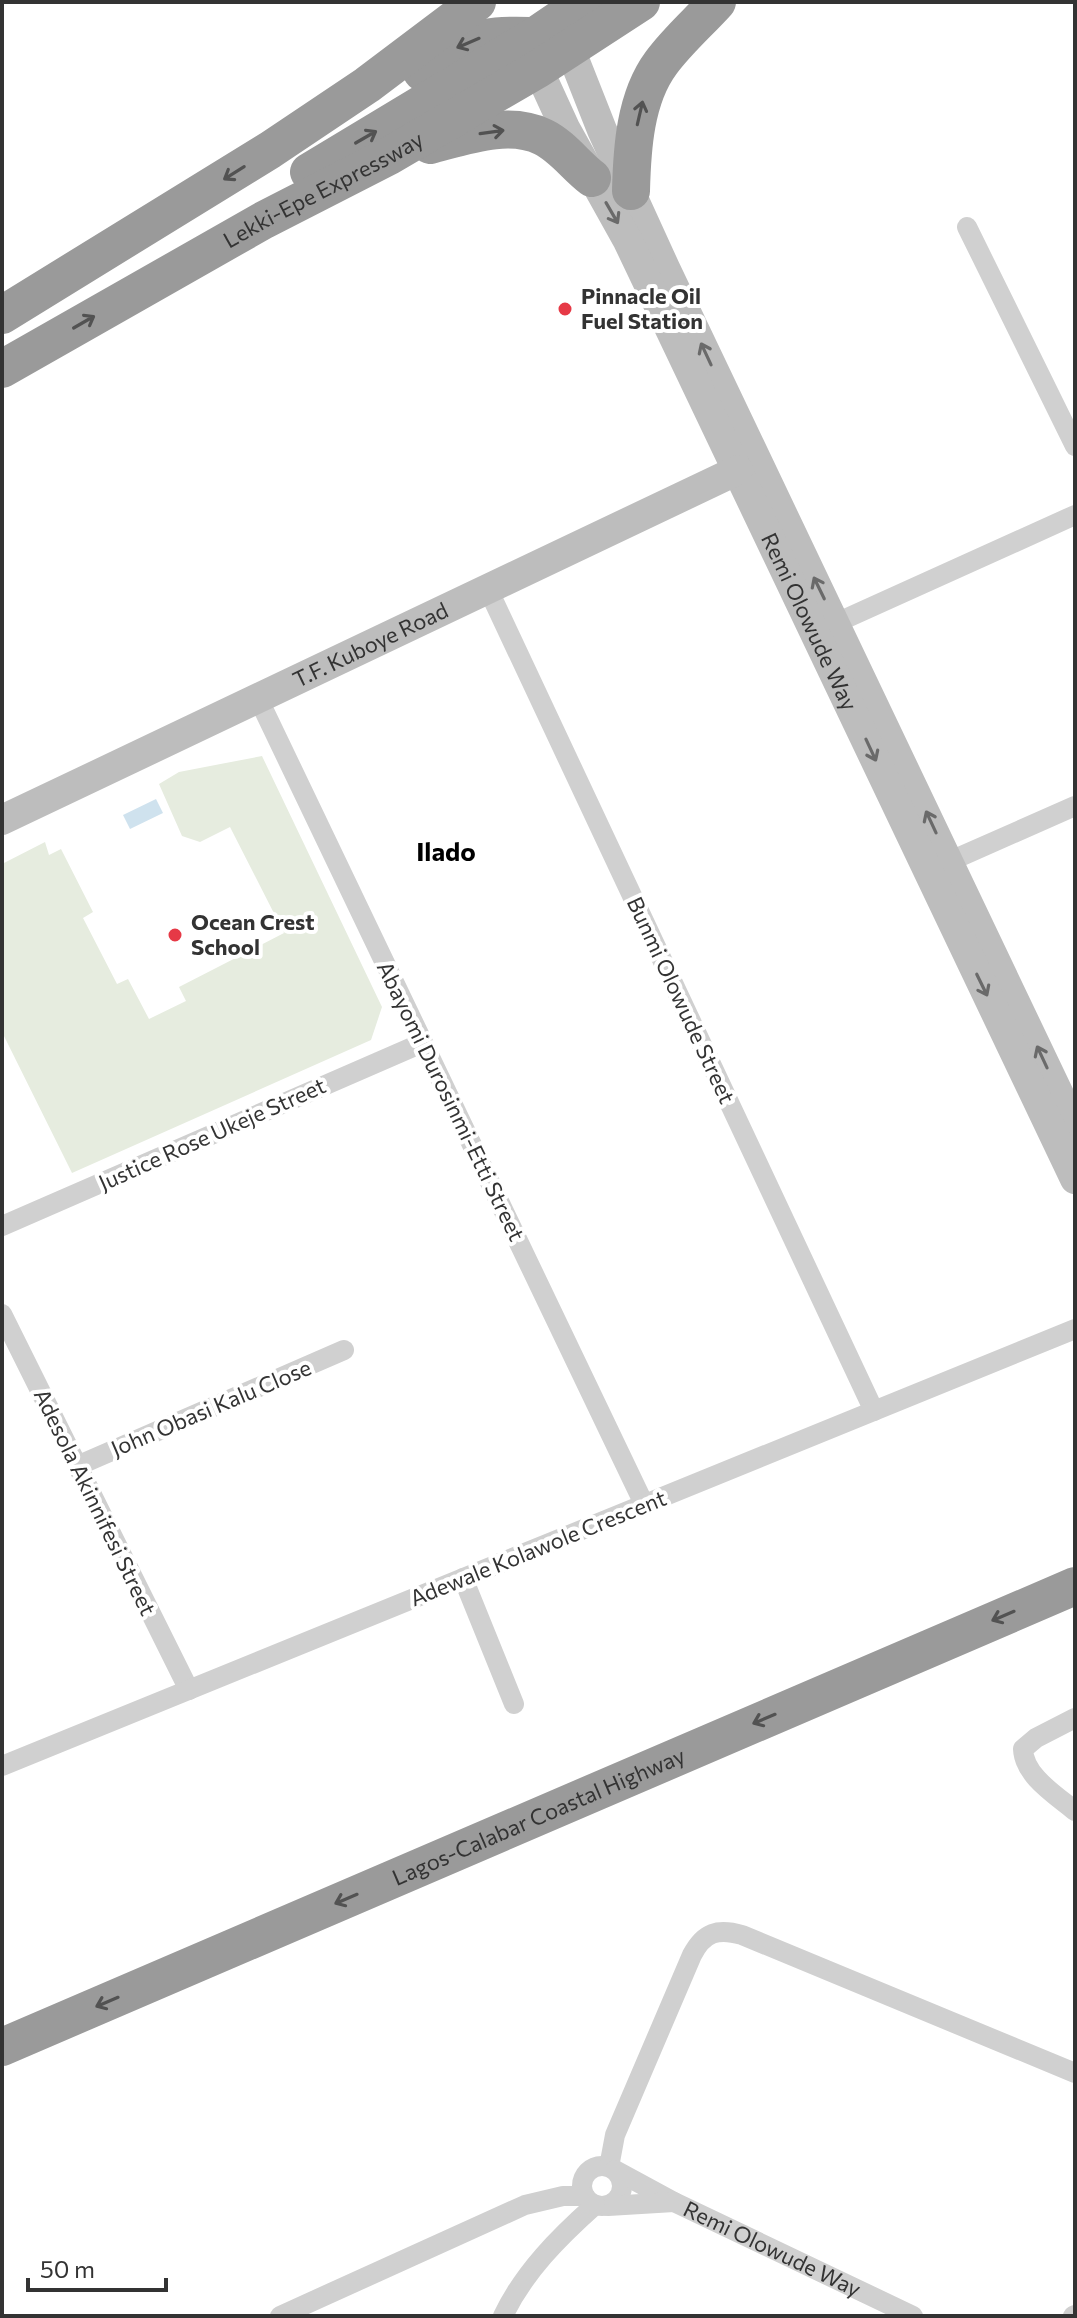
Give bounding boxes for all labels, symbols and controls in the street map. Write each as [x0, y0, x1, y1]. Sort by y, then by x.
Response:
one-way arrow [456, 37, 481, 52]
one-way arrow [633, 101, 648, 127]
one-way arrow [479, 124, 504, 139]
street label: Lekki-Epe Expressway [218, 125, 428, 253]
one-way arrow [354, 129, 377, 145]
one-way arrow [223, 165, 246, 181]
one-way arrow [604, 201, 620, 224]
place label: Pinnacle Oil Fuel Station [581, 282, 703, 334]
marker: Pinnacle Oil Fuel Station [556, 300, 574, 318]
one-way arrow [72, 314, 95, 330]
one-way arrow [698, 342, 713, 366]
street label: Remi Olowude Way [756, 528, 864, 715]
one-way arrow [811, 576, 826, 600]
street label: T.F. Kuboye Road [288, 596, 452, 693]
one-way arrow [864, 737, 879, 761]
one-way arrow [923, 811, 938, 835]
district label: Ilado [416, 835, 476, 866]
street label: Bunmi Olowude Street [622, 892, 741, 1107]
place label: Ocean Crest School [191, 908, 314, 960]
marker: Ocean Crest School [166, 926, 184, 944]
street label: Abayomi Durosinmi-Etti Street [372, 957, 531, 1245]
one-way arrow [975, 972, 990, 996]
one-way arrow [1034, 1046, 1049, 1070]
street label: Justice Rose Ukeje Street [94, 1071, 329, 1196]
street label: John Obasi Kalu Close [107, 1353, 315, 1462]
street label: Adesola Akinnifesi Street [29, 1384, 162, 1620]
street label: Adewale Kolawole Crescent [406, 1484, 670, 1611]
one-way arrow [991, 1610, 1016, 1625]
one-way arrow [753, 1712, 777, 1727]
street label: Lagos-Calabar Coastal Highway [388, 1741, 689, 1891]
one-way arrow [334, 1893, 358, 1908]
one-way arrow [95, 1995, 120, 2010]
street label: Remi Olowude Way [679, 2195, 866, 2302]
scale bar [28, 2242, 166, 2292]
text: 50 m [40, 2254, 95, 2283]

